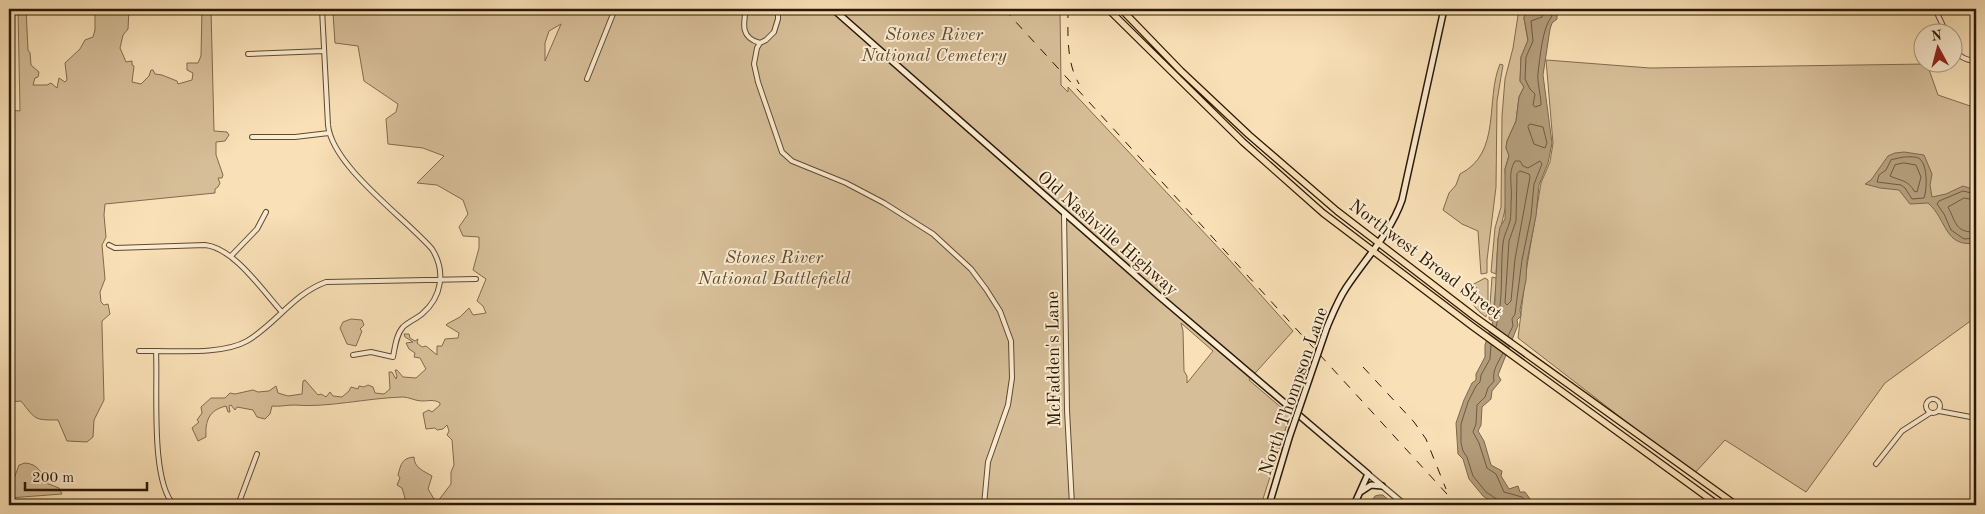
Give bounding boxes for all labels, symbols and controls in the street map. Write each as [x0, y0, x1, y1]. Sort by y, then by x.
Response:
north arrow [1912, 22, 1962, 72]
park label: Stones River National Cemetery [860, 26, 1008, 65]
text: N [1930, 28, 1943, 44]
street label: Old Nashville Highway [1034, 168, 1181, 300]
street label: Northwest Broad Street [1345, 196, 1505, 323]
park label: Stones River National Battlefield [697, 249, 851, 288]
street label: McFadden's Lane [1044, 291, 1064, 427]
street label: North Thompson Lane [1257, 305, 1331, 478]
scale bar [25, 459, 148, 491]
text: 200 m [32, 471, 74, 486]

